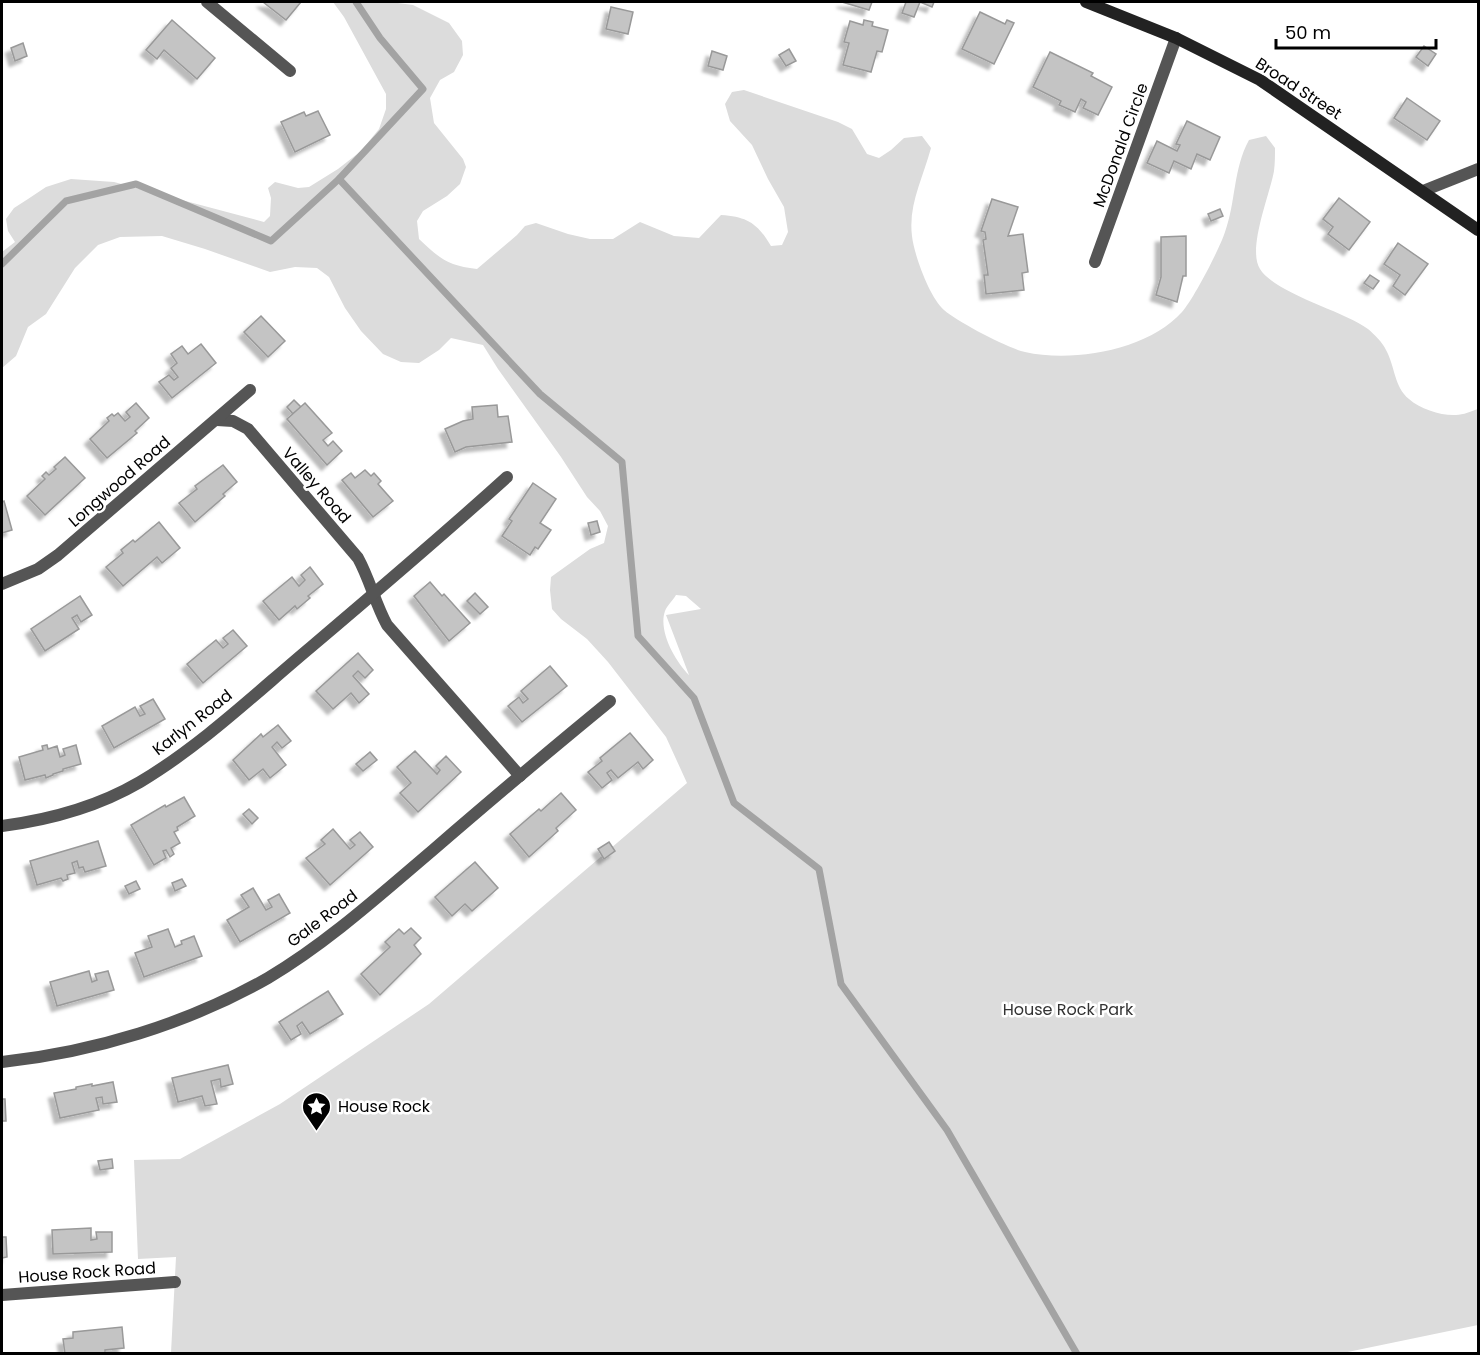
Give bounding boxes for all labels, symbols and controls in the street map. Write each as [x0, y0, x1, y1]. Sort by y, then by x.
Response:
scale bar [1276, 12, 1436, 50]
text: 50 m [1285, 20, 1331, 45]
street label: Broad Street [1251, 52, 1347, 125]
street label: McDonald Circle [1087, 80, 1154, 211]
street label: Longwood Road [63, 431, 175, 532]
street label: Valley Road [277, 442, 356, 528]
street label: Karlyn Road [148, 684, 237, 761]
street label: Gale Road [282, 884, 362, 953]
park label: House Rock Park [1003, 998, 1134, 1021]
place icon: House Rock [301, 1090, 333, 1132]
place label: House Rock [338, 1095, 431, 1118]
street label: House Rock Road [17, 1256, 157, 1289]

